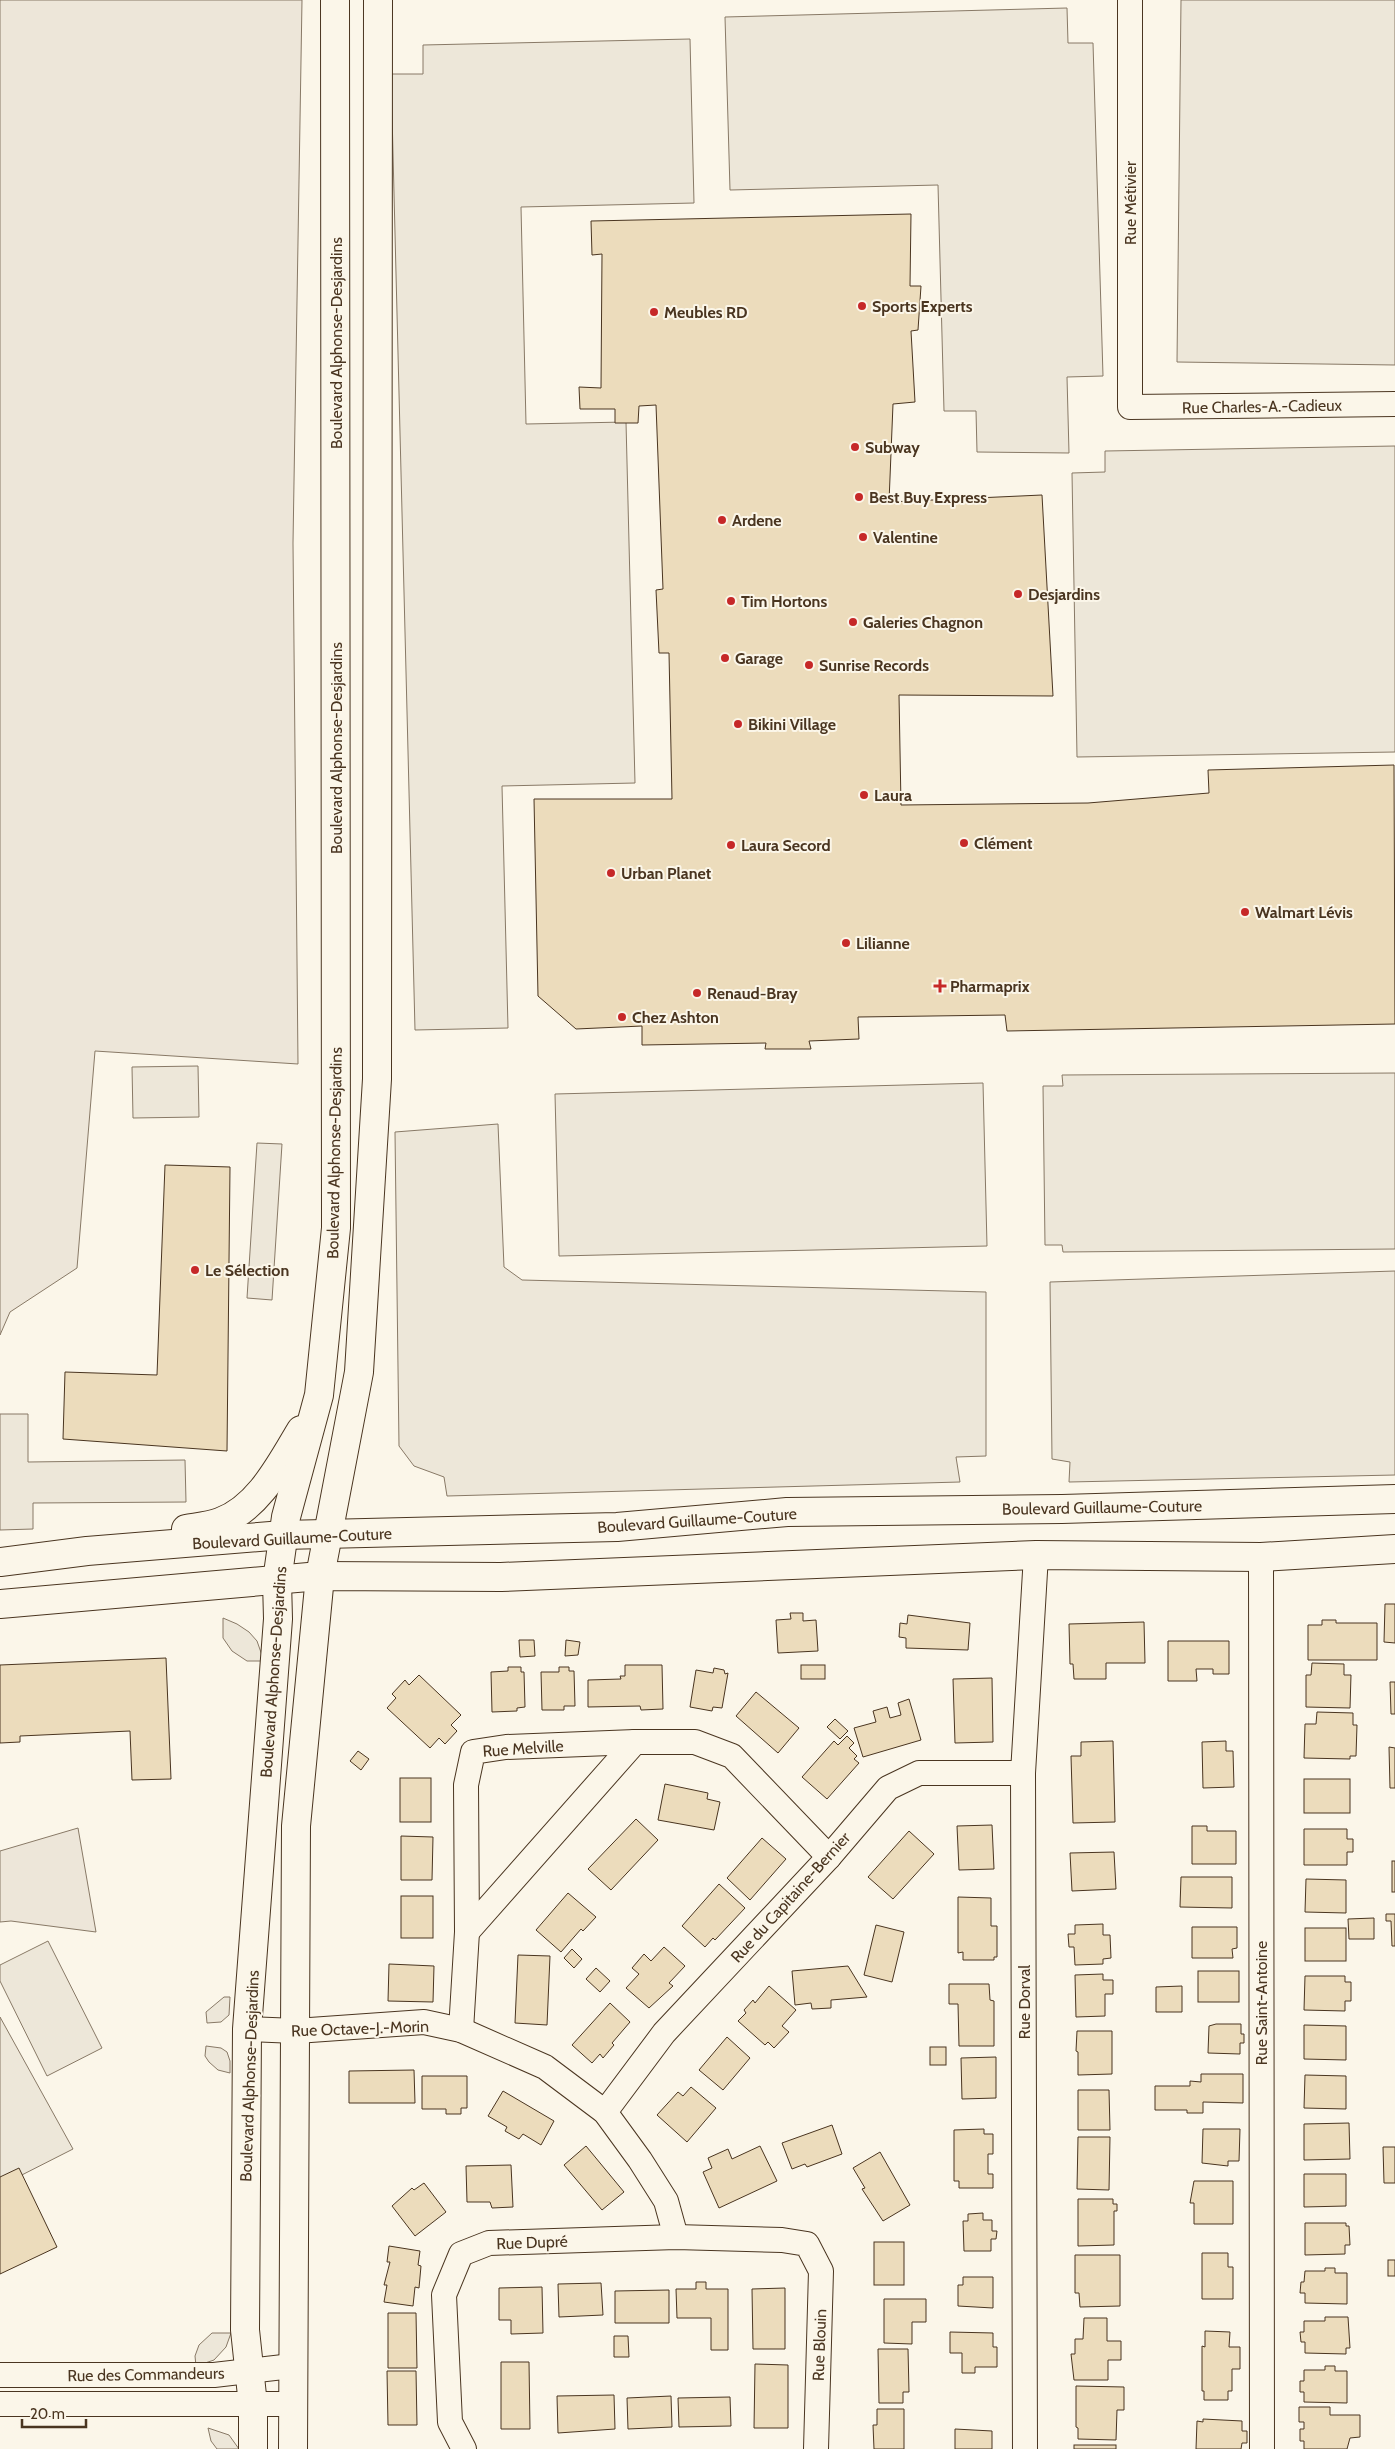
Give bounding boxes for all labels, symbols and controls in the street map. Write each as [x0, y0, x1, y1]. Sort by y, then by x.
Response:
street label: Rue Métivier [1121, 160, 1140, 245]
street label: Boulevard Alphonse-Desjardins [327, 237, 346, 449]
place label: Sports Experts [872, 297, 973, 316]
marker: Sports Experts [856, 300, 868, 312]
place label: Meubles RD [664, 303, 748, 322]
marker: Meubles RD [648, 306, 660, 318]
street label: Rue Charles-A.-Cadieux [1182, 396, 1343, 417]
place label: Subway [865, 438, 920, 457]
marker: Subway [849, 441, 861, 453]
place label: Best Buy Express [869, 488, 987, 507]
marker: Best Buy Express [853, 491, 865, 503]
place label: Ardene [732, 511, 782, 530]
marker: Ardene [716, 514, 728, 526]
place label: Valentine [873, 528, 938, 547]
marker: Valentine [857, 531, 869, 543]
place label: Desjardins [1028, 585, 1100, 604]
marker: Desjardins [1012, 588, 1024, 600]
place label: Tim Hortons [741, 592, 827, 611]
marker: Tim Hortons [725, 595, 737, 607]
place label: Galeries Chagnon [863, 613, 983, 632]
marker: Galeries Chagnon [847, 616, 859, 628]
street label: Boulevard Alphonse-Desjardins [327, 642, 346, 854]
place label: Garage [735, 649, 783, 668]
marker: Garage [719, 652, 731, 664]
place label: Sunrise Records [819, 656, 929, 675]
marker: Sunrise Records [803, 659, 815, 671]
place label: Bikini Village [748, 715, 836, 734]
marker: Bikini Village [732, 718, 744, 730]
place label: Laura [874, 786, 912, 805]
marker: Laura [858, 789, 870, 801]
place label: Clément [974, 834, 1033, 853]
place label: Laura Secord [741, 836, 831, 855]
marker: Clément [958, 837, 970, 849]
marker: Laura Secord [725, 839, 737, 851]
place label: Urban Planet [621, 864, 712, 883]
marker: Urban Planet [605, 867, 617, 879]
place label: Walmart Lévis [1255, 903, 1353, 922]
marker: Walmart Lévis [1239, 906, 1251, 918]
place label: Lilianne [856, 934, 910, 953]
marker: Lilianne [840, 937, 852, 949]
place label: Pharmaprix [950, 977, 1030, 996]
marker: Pharmaprix [934, 980, 946, 992]
place label: Renaud-Bray [707, 984, 798, 1003]
marker: Renaud-Bray [691, 987, 703, 999]
place label: Chez Ashton [632, 1008, 719, 1027]
marker: Chez Ashton [616, 1011, 628, 1023]
street label: Boulevard Alphonse-Desjardins [323, 1047, 346, 1259]
place label: Le Sélection [205, 1261, 289, 1280]
marker: Le Sélection [189, 1264, 201, 1276]
street label: Boulevard Guillaume-Couture [1002, 1496, 1202, 1519]
street label: Boulevard Guillaume-Couture [597, 1504, 797, 1537]
street label: Boulevard Guillaume-Couture [192, 1524, 392, 1553]
street label: Boulevard Alphonse-Desjardins [257, 1565, 290, 1778]
street label: Rue Melville [482, 1736, 564, 1761]
street label: Rue du Capitaine-Bernier [727, 1827, 855, 1967]
street label: Rue Saint-Antoine [1252, 1941, 1271, 2065]
street label: Rue Dorval [1015, 1965, 1034, 2039]
street label: Boulevard Alphonse-Desjardins [236, 1969, 263, 2182]
street label: Rue Octave-J.-Morin [291, 2017, 429, 2040]
street label: Rue Dupré [496, 2232, 568, 2253]
street label: Rue Blouin [809, 2309, 830, 2381]
street label: Rue des Commandeurs [67, 2364, 225, 2385]
scale bar [22, 2396, 86, 2428]
text: 20 m [30, 2405, 65, 2423]

